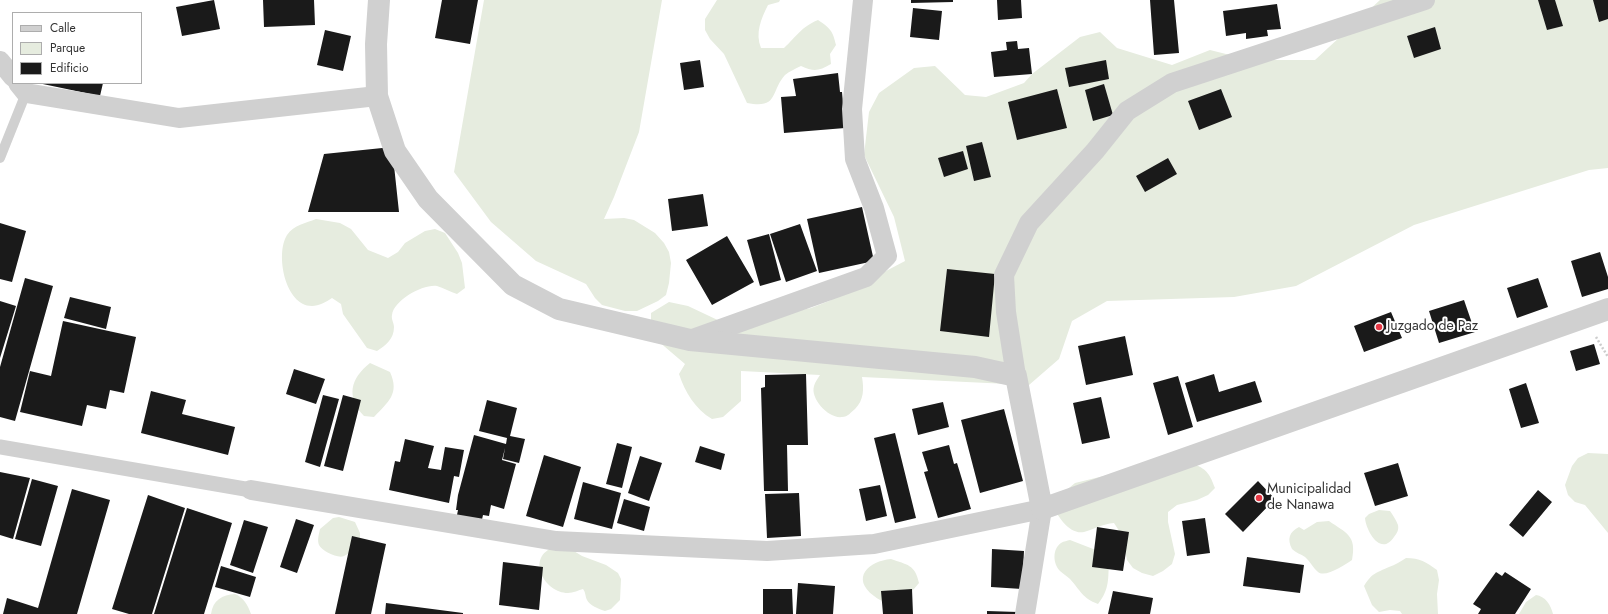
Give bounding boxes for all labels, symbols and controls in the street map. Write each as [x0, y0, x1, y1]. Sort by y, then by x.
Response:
legend [12, 12, 142, 84]
text: Calle [50, 19, 76, 37]
text: Parque [50, 39, 85, 57]
text: Edificio [50, 59, 89, 77]
place label: Juzgado de Paz [1387, 319, 1478, 335]
marker: Juzgado de Paz [1374, 322, 1384, 332]
place label: Municipalidad de Nanawa [1267, 482, 1351, 514]
marker: Municipalidad de Nanawa [1254, 493, 1264, 503]

